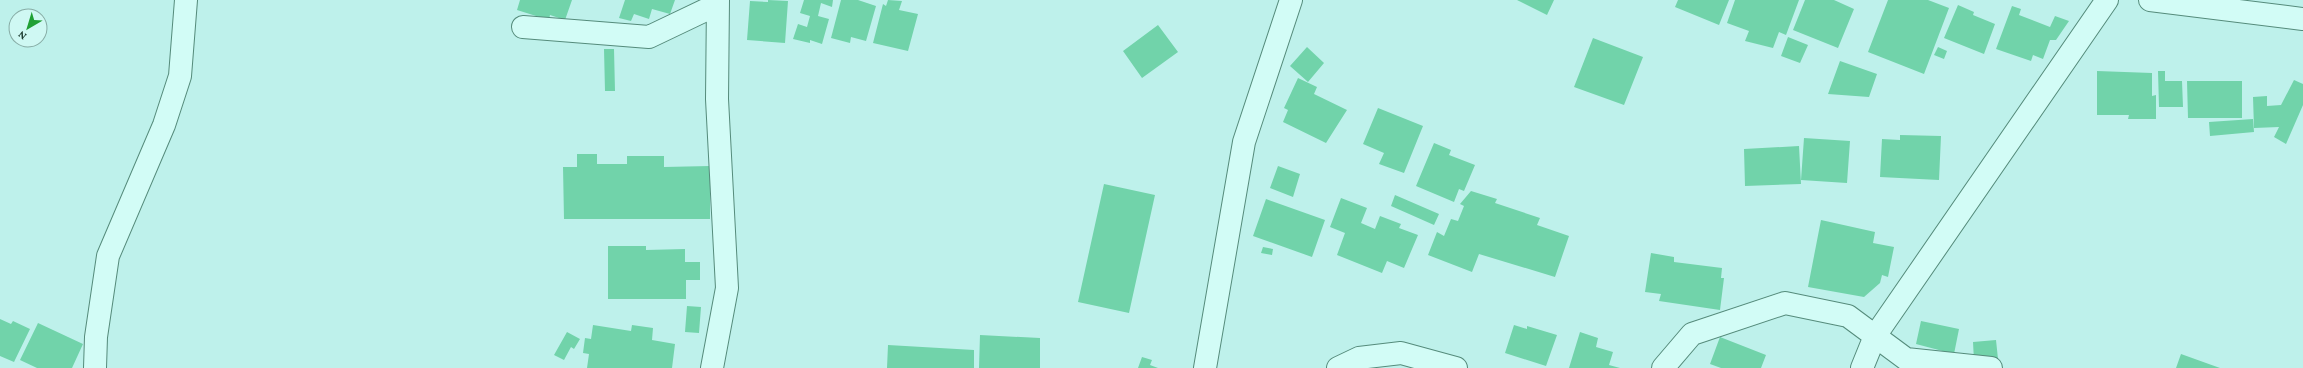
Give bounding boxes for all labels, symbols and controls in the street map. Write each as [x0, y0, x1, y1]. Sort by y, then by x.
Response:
north arrow [8, 8, 48, 48]
text: N [15, 29, 28, 43]

